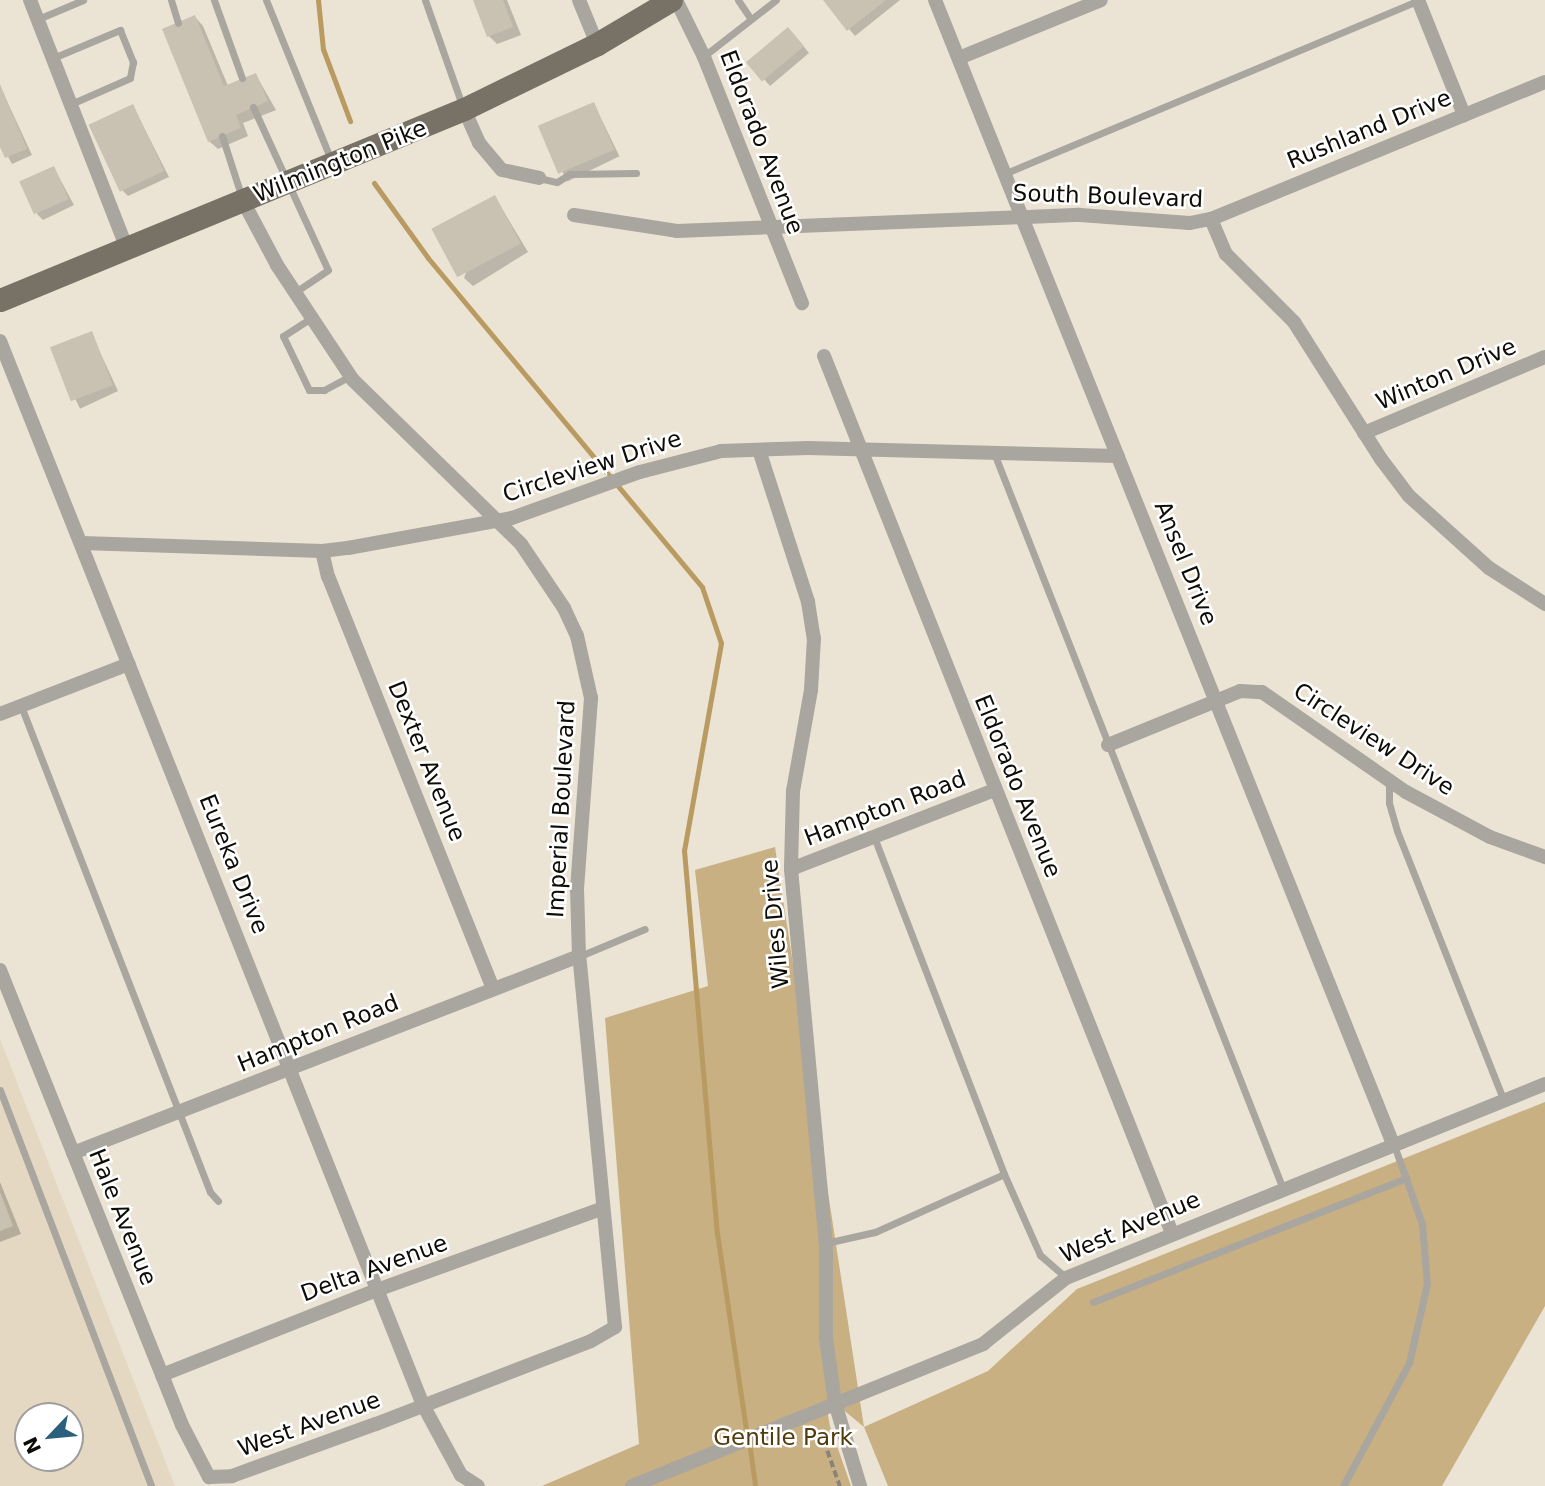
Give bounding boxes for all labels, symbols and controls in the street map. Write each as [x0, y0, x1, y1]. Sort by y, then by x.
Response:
street label: Eldorado Avenue [714, 46, 810, 238]
street label: Rushland Drive [1283, 84, 1455, 174]
street label: Wilmington Pike [249, 114, 431, 208]
street label: South Boulevard [1012, 179, 1204, 213]
street label: Winton Drive [1372, 332, 1520, 416]
street label: Circleview Drive [499, 424, 685, 508]
street label: Ansel Drive [1149, 497, 1223, 629]
street label: Dexter Avenue [382, 677, 472, 845]
street label: Circleview Drive [1288, 677, 1460, 801]
street label: Eldorado Avenue [969, 691, 1067, 881]
street label: Imperial Boulevard [542, 699, 580, 919]
street label: Hampton Road [800, 764, 970, 852]
street label: Eureka Drive [194, 790, 274, 938]
street label: Wiles Drive [756, 858, 794, 990]
street label: Hampton Road [234, 988, 402, 1078]
street label: Hale Avenue [83, 1145, 163, 1289]
street label: West Avenue [1056, 1185, 1204, 1269]
street label: Delta Avenue [297, 1229, 451, 1307]
street label: West Avenue [234, 1385, 384, 1463]
north arrow [14, 1402, 84, 1472]
park label: Gentile Park [713, 1423, 853, 1451]
text: N [19, 1433, 45, 1457]

